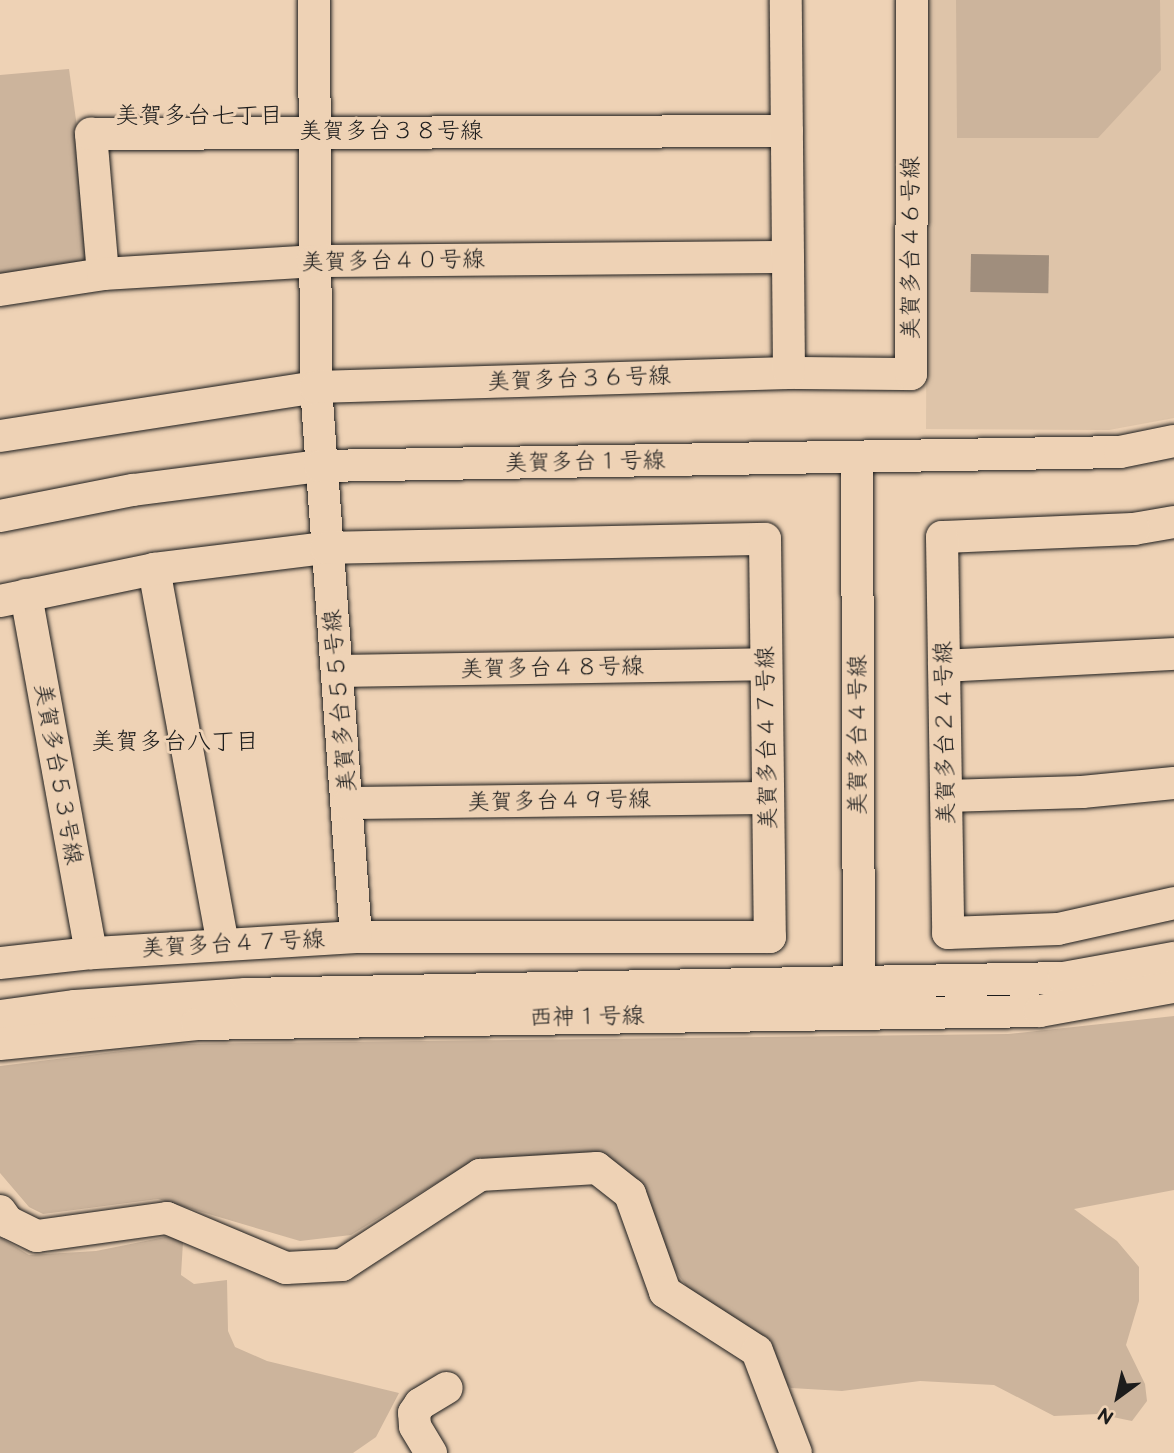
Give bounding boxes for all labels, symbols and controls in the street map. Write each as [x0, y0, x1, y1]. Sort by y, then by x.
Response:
district label: 美賀多台七丁目 [115, 102, 283, 130]
street label: 美賀多台３８号線 [299, 117, 483, 145]
street label: 美賀多台４６号線 [897, 156, 925, 340]
street label: 美賀多台４０号線 [301, 246, 485, 276]
street label: 美賀多台３６号線 [487, 362, 671, 396]
street label: 美賀多台１号線 [504, 447, 666, 477]
street label: 美賀多台５５号線 [318, 608, 362, 794]
street label: 美賀多台２４号線 [930, 641, 960, 825]
street label: 美賀多台４７号線 [752, 646, 782, 830]
street label: 美賀多台４８号線 [460, 653, 644, 683]
street label: 美賀多台４号線 [844, 655, 872, 815]
street label: 美賀多台５３号線 [28, 681, 88, 867]
district label: 美賀多台八丁目 [91, 728, 259, 756]
street label: 美賀多台４９号線 [467, 786, 651, 816]
street label: 美賀多台４７号線 [140, 925, 326, 963]
street label: 西神１号線 [529, 1002, 645, 1032]
north arrow [1083, 1362, 1153, 1432]
text: N [1094, 1401, 1119, 1429]

